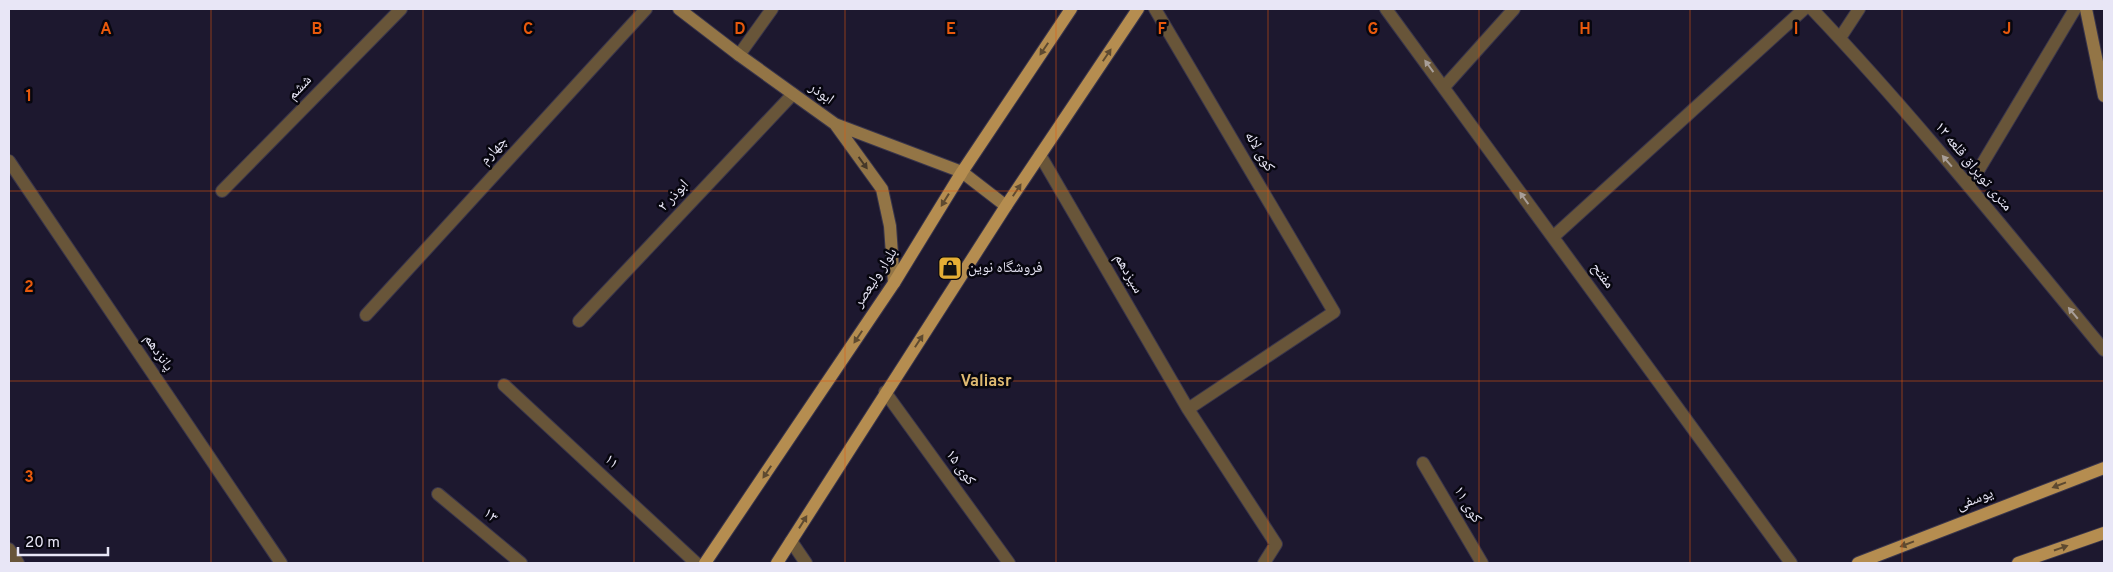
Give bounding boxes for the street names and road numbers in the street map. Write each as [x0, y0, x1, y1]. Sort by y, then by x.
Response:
street label: ششم [284, 71, 317, 105]
street label: ابوذر [804, 78, 837, 110]
street label: ۱۲ متری توپراق قلعه [1930, 118, 2016, 216]
street label: کوی لاله [1240, 128, 1278, 176]
street label: چهارم [476, 132, 512, 169]
street label: ۲ ابوذر [654, 176, 694, 216]
street label: بلوار ولیعصر [849, 245, 902, 312]
street label: سیزدهم [1109, 251, 1147, 298]
street label: مفتح [1586, 259, 1618, 293]
street label: پانزدهم [139, 331, 177, 375]
street label: کوی ۱۵ [941, 446, 979, 490]
street label: ۱۱ [600, 450, 622, 474]
street label: کوی ۱۱ [1449, 483, 1485, 527]
street label: یوسفی [1954, 484, 1997, 516]
street label: ۱۳ [479, 504, 501, 528]

